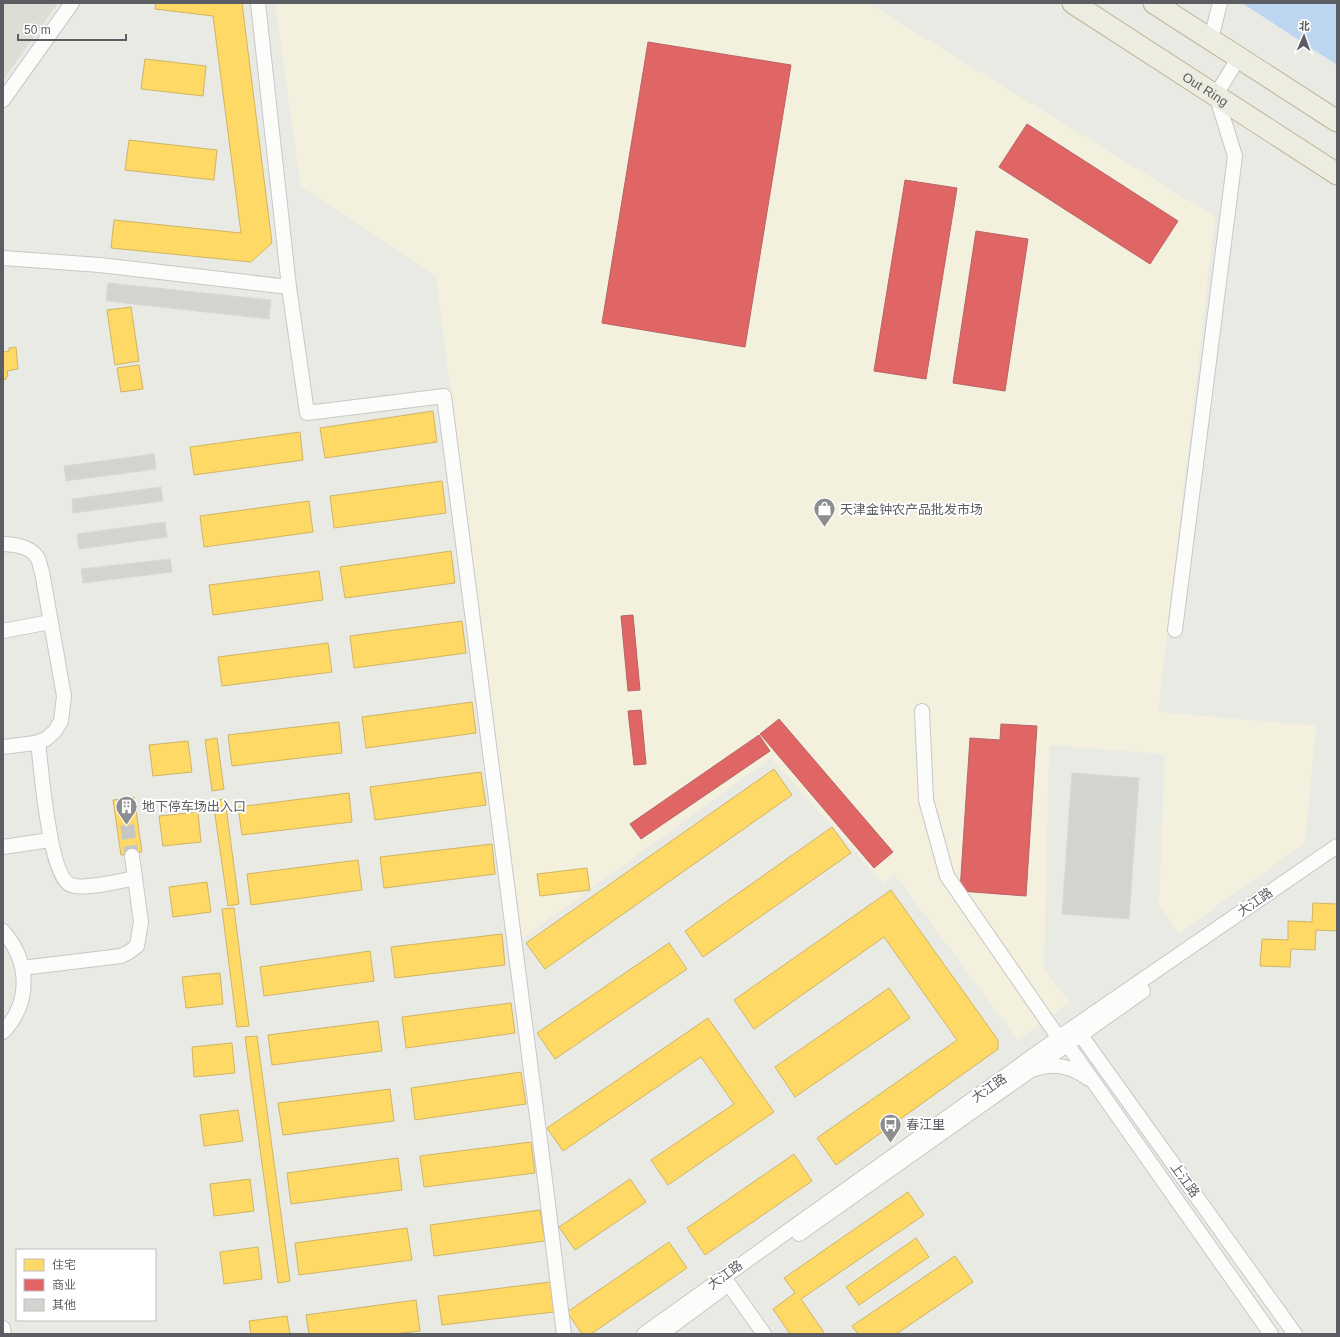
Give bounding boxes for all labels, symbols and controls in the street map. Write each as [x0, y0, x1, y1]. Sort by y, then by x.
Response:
scale bar [18, 16, 126, 42]
north arrow [1284, 16, 1324, 56]
text: 北 [1299, 20, 1310, 32]
text: 50 m [24, 23, 51, 37]
street label: Out Ring [1180, 69, 1231, 109]
shop icon: 天津金钟农产品批发市场 [811, 496, 837, 529]
place label: 天津金钟农产品批发市场 [840, 502, 983, 517]
building icon: 地下停车场出入口 [114, 793, 140, 826]
place label: 地下停车场出入口 [142, 799, 246, 814]
street label: 大江路 [1235, 885, 1275, 919]
street label: 大江路 [969, 1071, 1009, 1105]
bus stop icon: 春江里 [878, 1111, 904, 1144]
place label: 春江里 [906, 1117, 945, 1132]
street label: 上江路 [1167, 1160, 1203, 1200]
legend [16, 1249, 156, 1321]
street label: 大江路 [705, 1257, 745, 1293]
text: 住宅 [52, 1258, 76, 1272]
text: 商业 [52, 1278, 76, 1292]
text: 其他 [52, 1298, 76, 1312]

